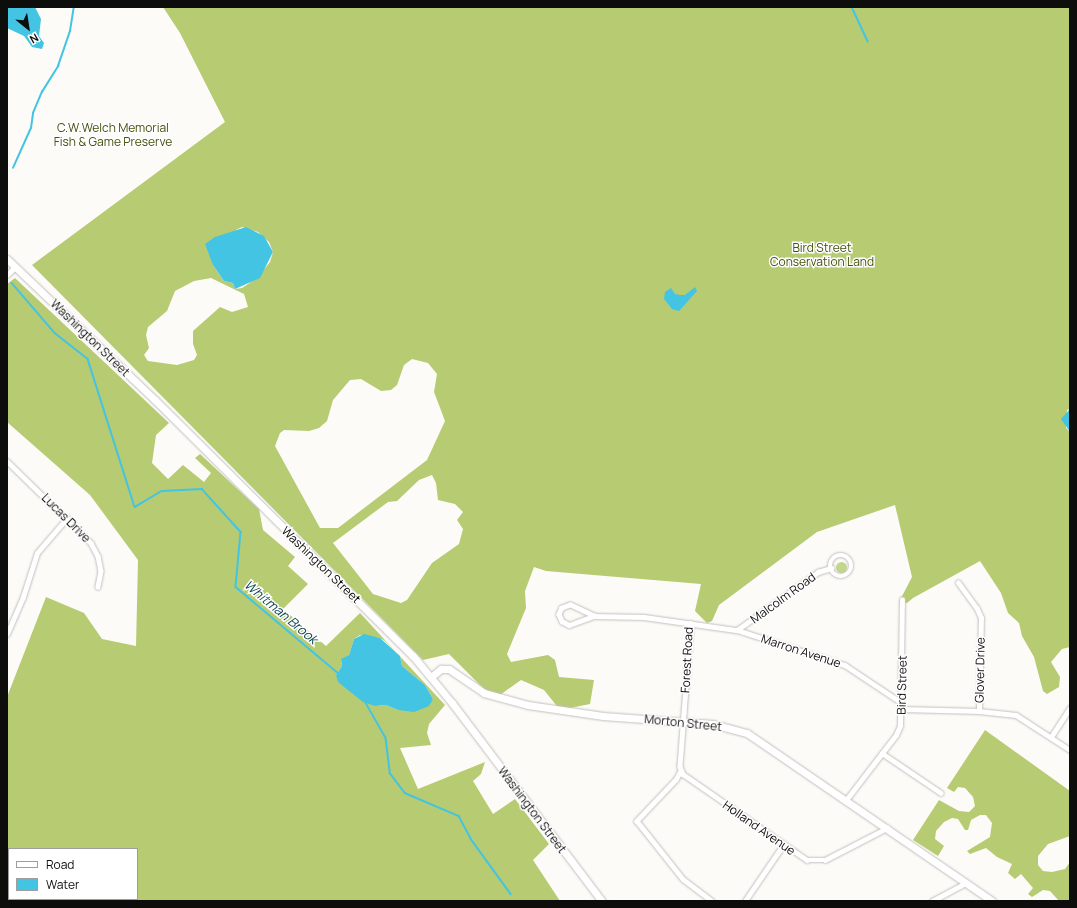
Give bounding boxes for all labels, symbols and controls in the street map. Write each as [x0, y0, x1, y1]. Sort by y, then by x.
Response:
north arrow [8, 8, 48, 48]
text: N [27, 30, 41, 47]
park label: C.W.Welch Memorial Fish & Game Preserve [54, 121, 172, 149]
park label: Bird Street Conservation Land [770, 241, 874, 269]
street label: Washington Street [48, 297, 132, 379]
street label: Lucas Drive [39, 491, 93, 545]
street label: Washington Street [279, 524, 363, 606]
street label: Malcolm Road [748, 570, 818, 626]
water label: Whitman Brook [241, 577, 321, 647]
street label: Forest Road [678, 627, 696, 693]
street label: Marron Avenue [759, 631, 843, 671]
street label: Glover Drive [972, 637, 988, 703]
street label: Bird Street [894, 655, 910, 715]
street label: Morton Street [643, 712, 723, 734]
street label: Washington Street [495, 764, 569, 856]
street label: Holland Avenue [720, 798, 798, 858]
legend [8, 848, 138, 900]
text: Road [46, 856, 74, 873]
text: Water [46, 876, 79, 893]

